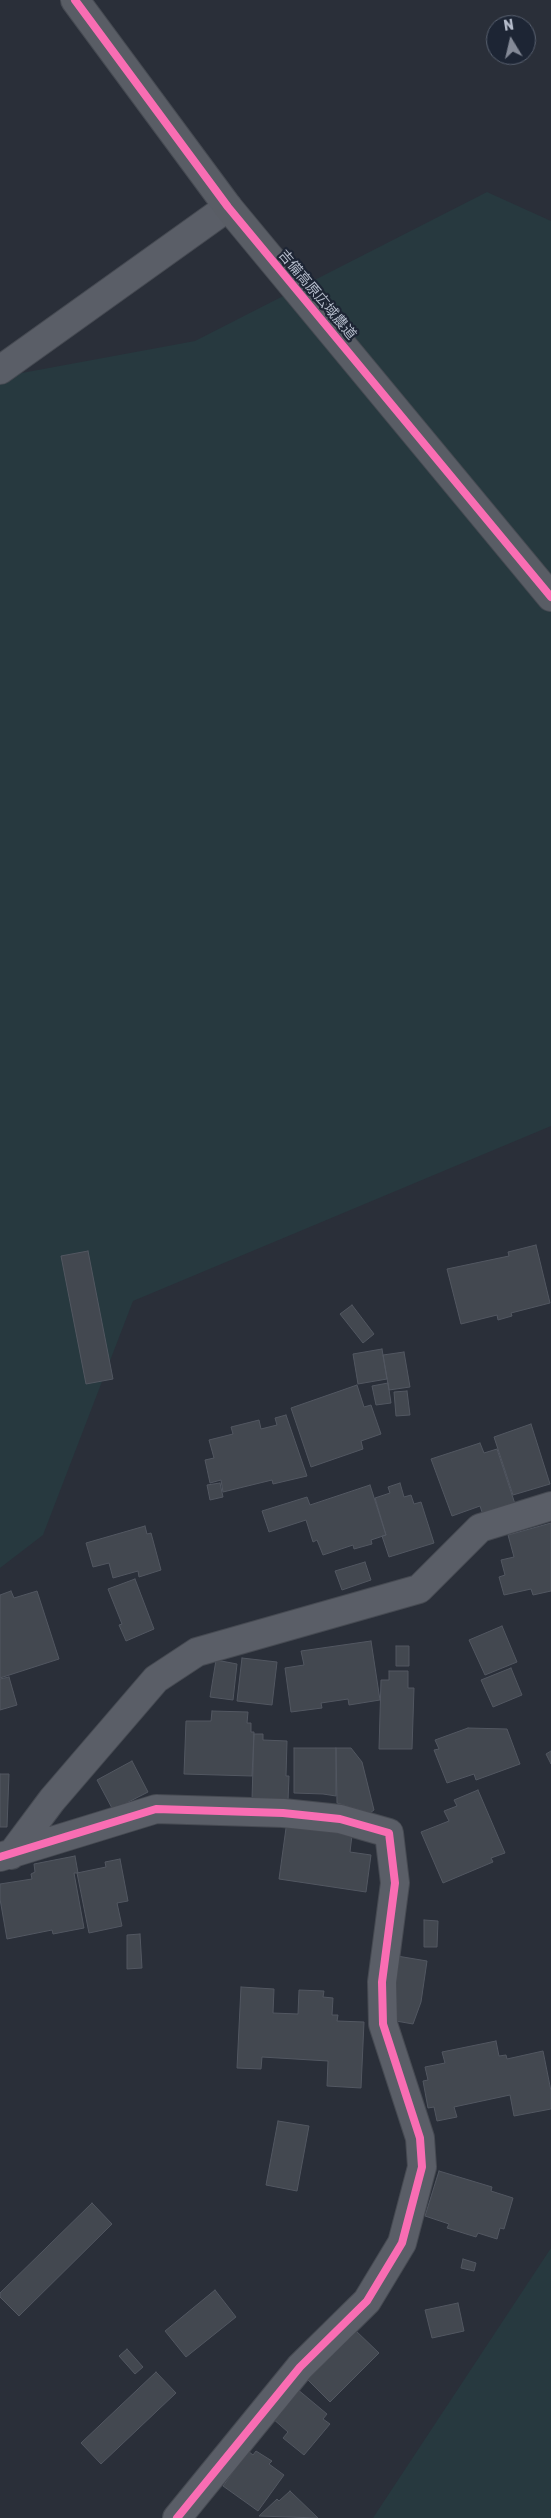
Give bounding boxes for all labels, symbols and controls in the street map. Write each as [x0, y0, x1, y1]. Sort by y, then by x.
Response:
north arrow [486, 15, 536, 65]
text: N [502, 16, 515, 35]
street label: 吉備高原広域農道 [275, 247, 359, 343]

